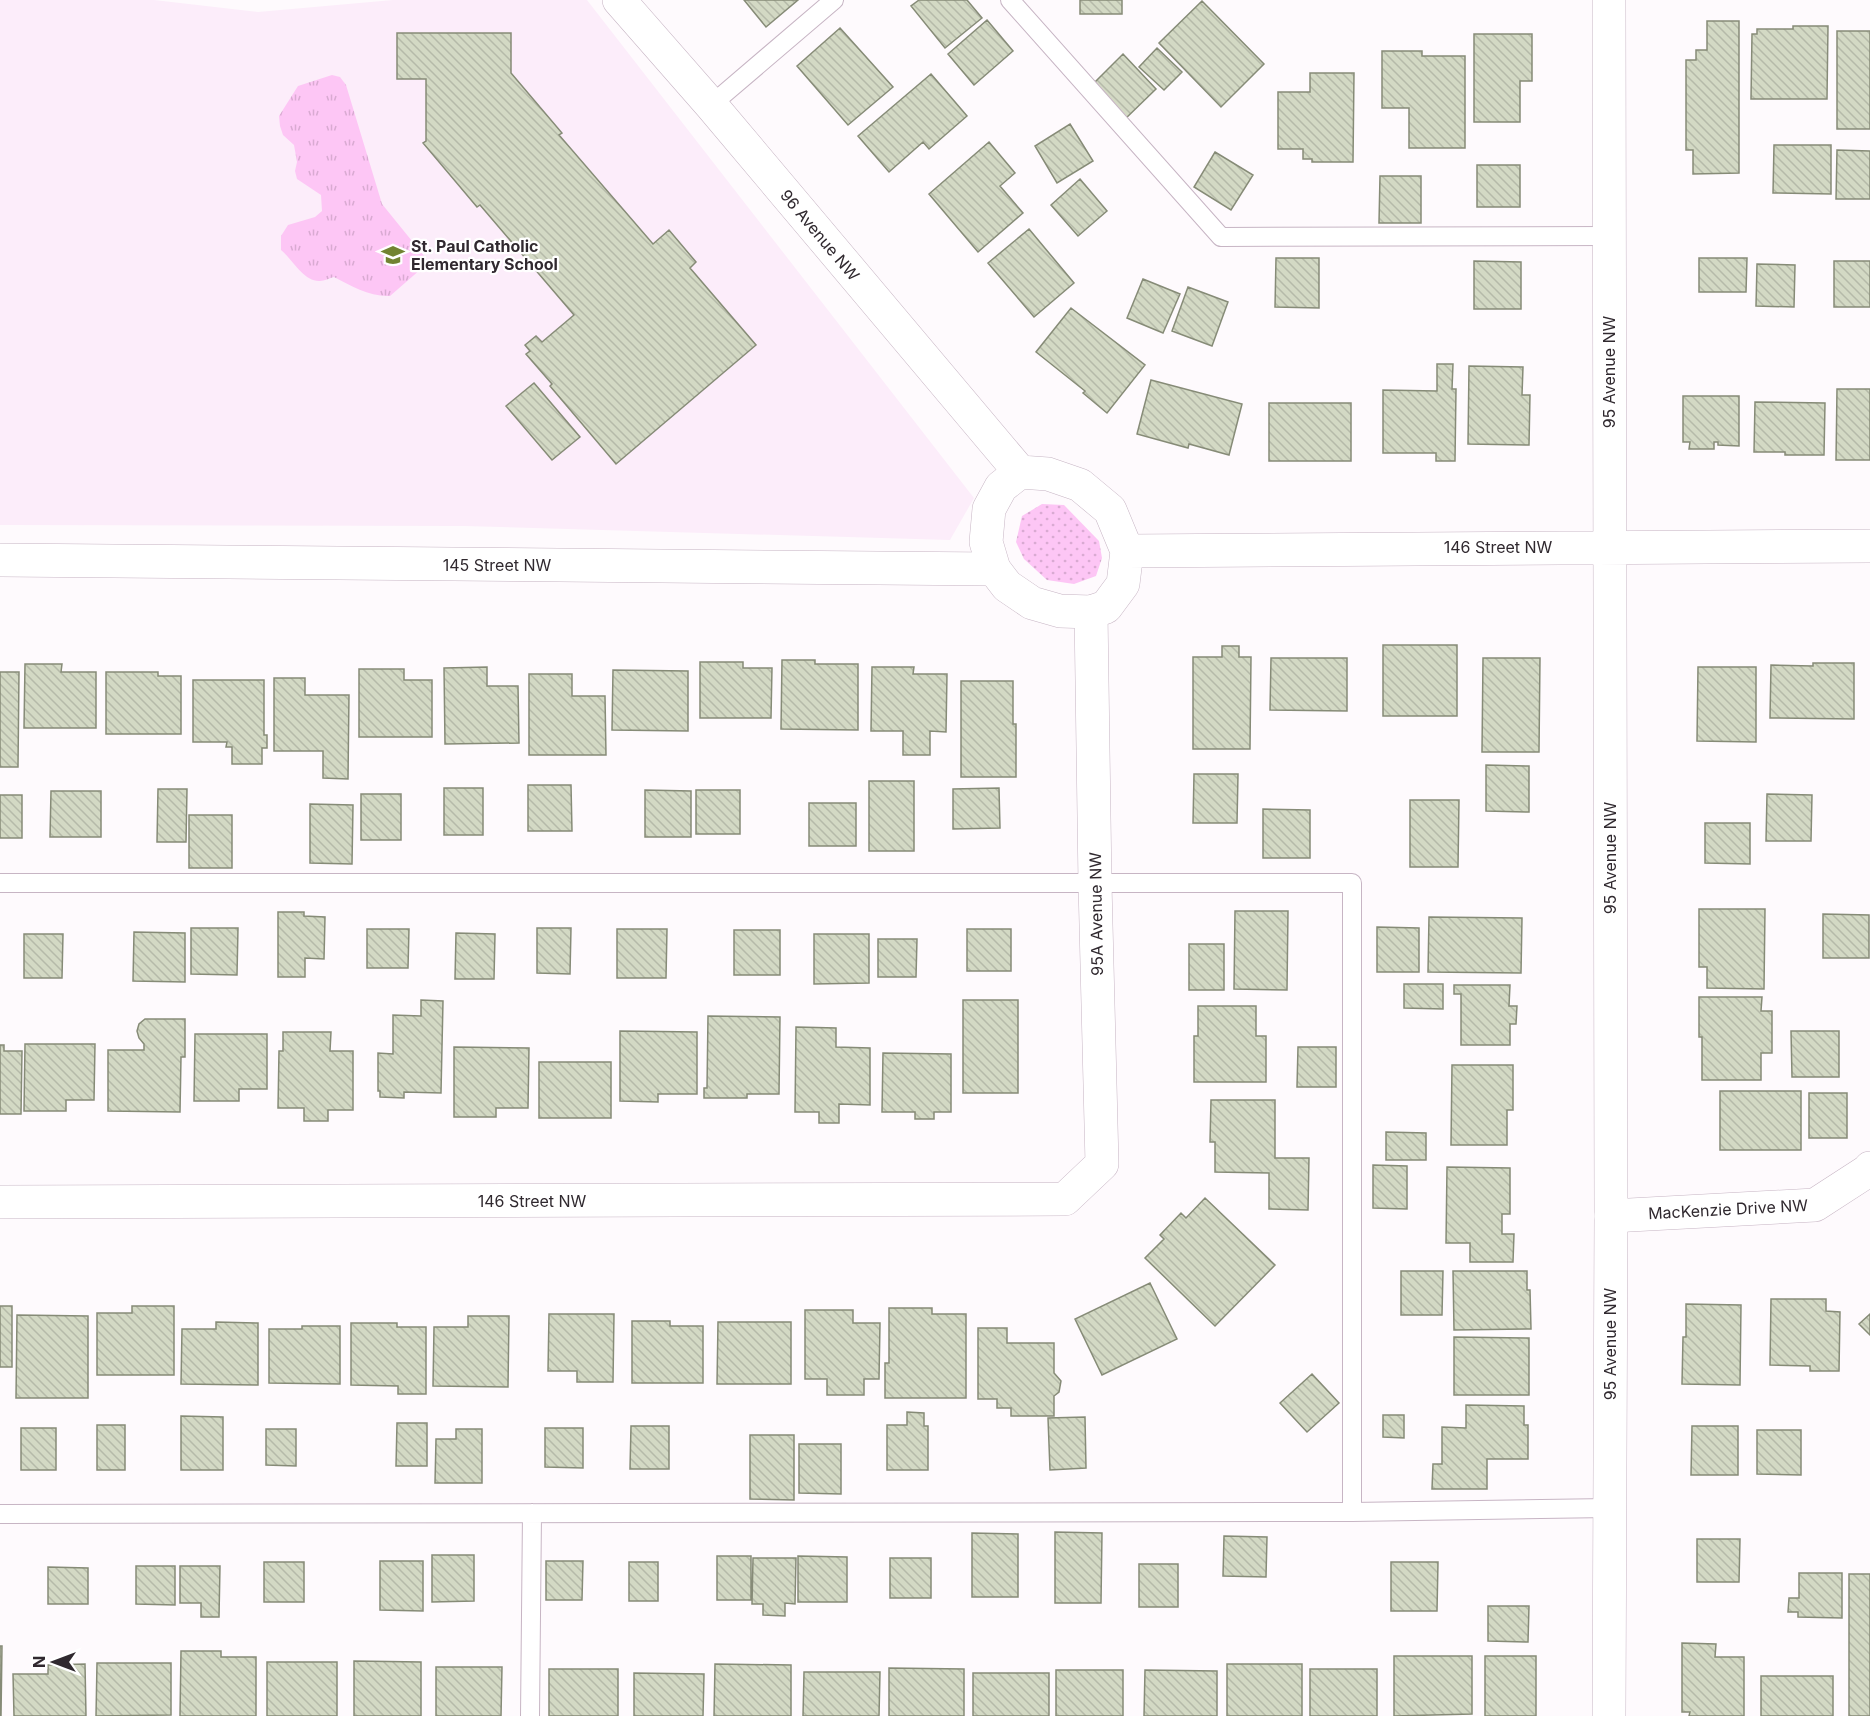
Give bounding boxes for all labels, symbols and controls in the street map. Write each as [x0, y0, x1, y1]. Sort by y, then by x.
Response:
street label: 96 Avenue NW [776, 185, 864, 285]
place label: St. Paul Catholic Elementary School [411, 236, 558, 274]
school or university icon: St. Paul Catholic Elementary School [380, 242, 406, 268]
street label: 95 Avenue NW [1599, 315, 1619, 428]
street label: 146 Street NW [1444, 537, 1553, 557]
street label: 145 Street NW [443, 555, 552, 575]
street label: 95 Avenue NW [1600, 801, 1620, 914]
street label: 95A Avenue NW [1085, 852, 1107, 976]
street label: 146 Street NW [478, 1191, 587, 1211]
street label: MacKenzie Drive NW [1648, 1195, 1809, 1223]
street label: 95 Avenue NW [1600, 1287, 1620, 1400]
north arrow [24, 1632, 84, 1692]
text: N [29, 1656, 49, 1668]

